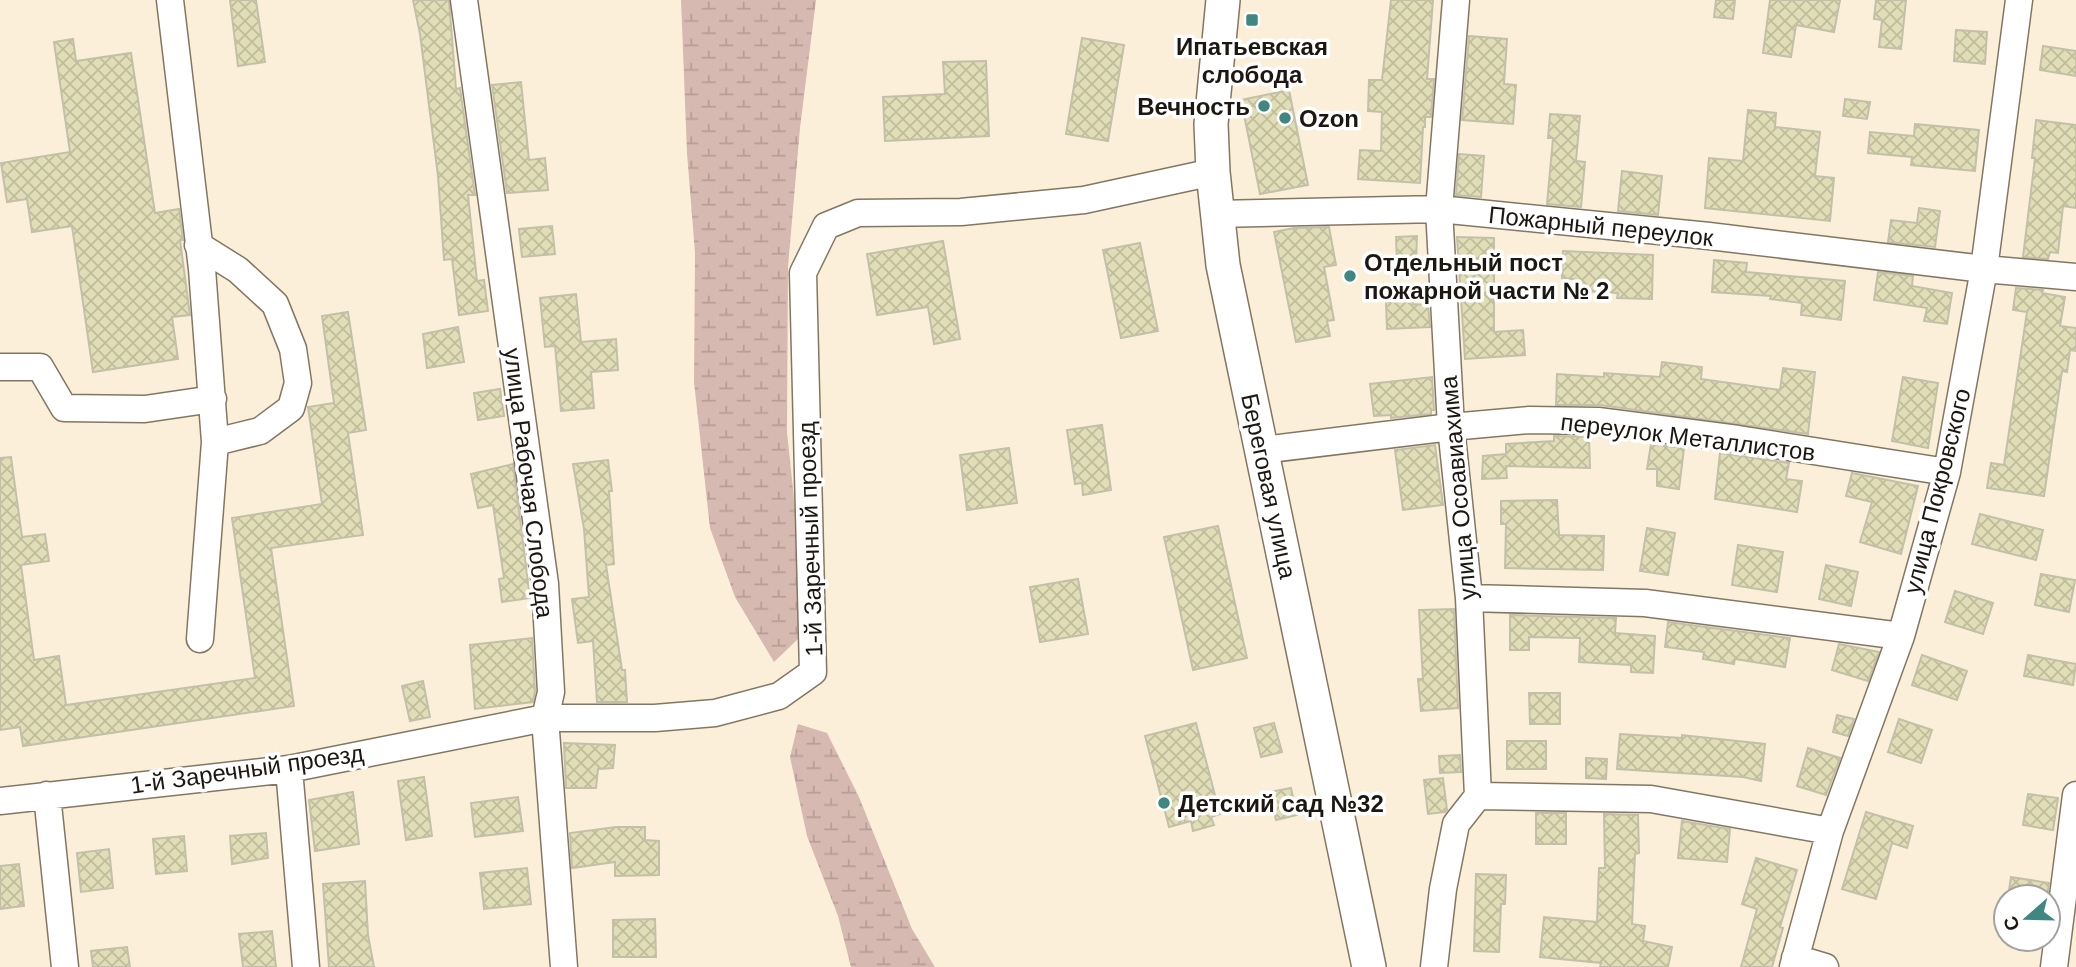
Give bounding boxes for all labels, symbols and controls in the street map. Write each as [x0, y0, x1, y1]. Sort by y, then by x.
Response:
marker: Ипатьевская слобода [1244, 12, 1260, 28]
place label: Ипатьевская слобода [1176, 33, 1328, 88]
place label: Вечность [1137, 93, 1250, 120]
marker: Вечность [1256, 98, 1272, 114]
place label: Ozon [1299, 105, 1359, 132]
marker: Ozon [1277, 110, 1293, 126]
street label: Пожарный переулок [1487, 201, 1715, 251]
place label: Отдельный пост пожарной части № 2 [1364, 249, 1609, 304]
marker: Отдельный пост пожарной части № 2 [1342, 268, 1358, 284]
street label: улица Рабочая Слобода [499, 346, 559, 620]
street label: улица Осоавиахима [1435, 374, 1481, 601]
street label: улица Покровского [1898, 386, 1976, 596]
street label: Береговая улица [1236, 391, 1302, 582]
street label: переулок Металлистов [1559, 408, 1817, 466]
street label: 1-й Заречный проезд [792, 421, 828, 657]
street label: 1-й Заречный проезд [129, 739, 365, 799]
place label: Детский сад №32 [1178, 790, 1384, 817]
marker: Детский сад №32 [1156, 795, 1172, 811]
north arrow [1992, 883, 2062, 953]
text: С [1999, 913, 2024, 934]

